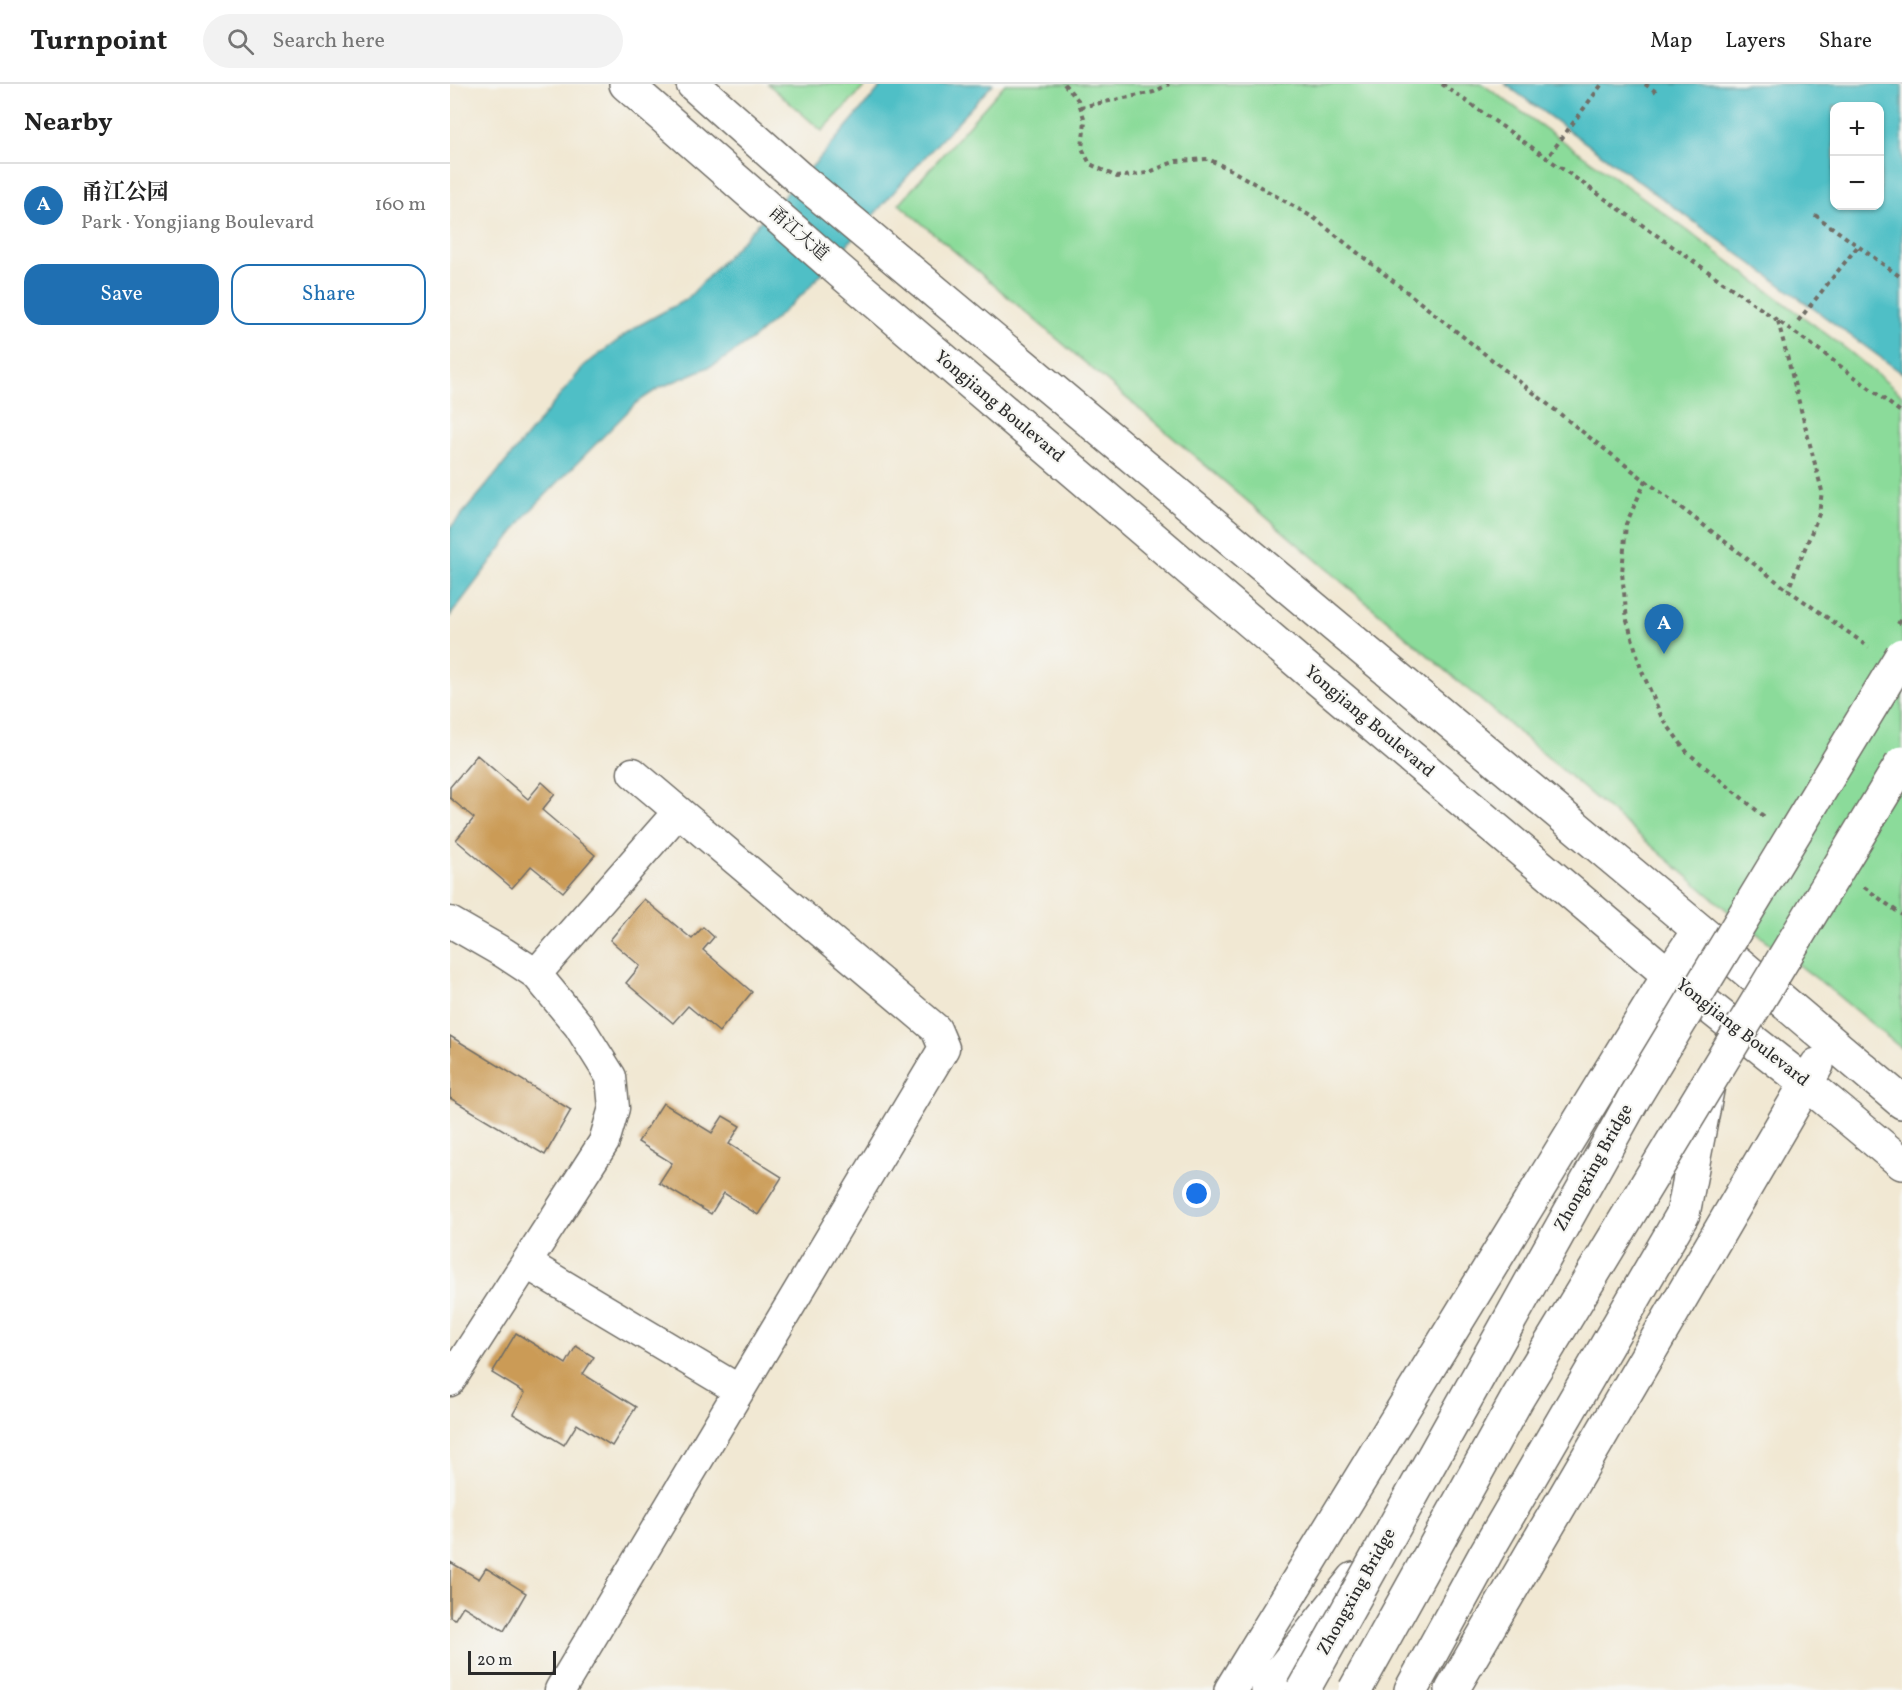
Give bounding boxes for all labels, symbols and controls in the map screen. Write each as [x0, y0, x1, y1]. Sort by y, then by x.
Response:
search box [203, 14, 623, 68]
text: Turnpoint [30, 22, 167, 61]
icon: search [224, 25, 257, 58]
text: Search here [272, 26, 385, 57]
text: Map [1650, 27, 1692, 56]
text: Layers [1725, 27, 1786, 56]
text: Share [1819, 27, 1872, 56]
map controls [1830, 102, 1884, 210]
button: + [1830, 102, 1884, 156]
text: Nearby [24, 105, 113, 141]
button: − [1830, 156, 1884, 210]
text: 甬江公园 [81, 178, 169, 209]
text: A [36, 191, 51, 219]
text: 160 m [374, 191, 426, 219]
street label: 甬江大道 [763, 201, 833, 267]
text: Park · Yongjiang Boulevard [81, 209, 314, 237]
button: Save [24, 264, 219, 325]
button: Share [231, 264, 426, 325]
street label: Yongjiang Boulevard [928, 345, 1070, 469]
pin: A [1644, 604, 1684, 654]
street label: Yongjiang Boulevard [1298, 660, 1440, 784]
street label: Yongjiang Boulevard [1670, 973, 1814, 1093]
street label: Zhongxing Bridge [1549, 1100, 1639, 1236]
your location [1182, 1179, 1211, 1208]
street label: Zhongxing Bridge [1312, 1524, 1402, 1660]
scale bar [468, 1648, 556, 1676]
text: 20 m [477, 1650, 512, 1672]

